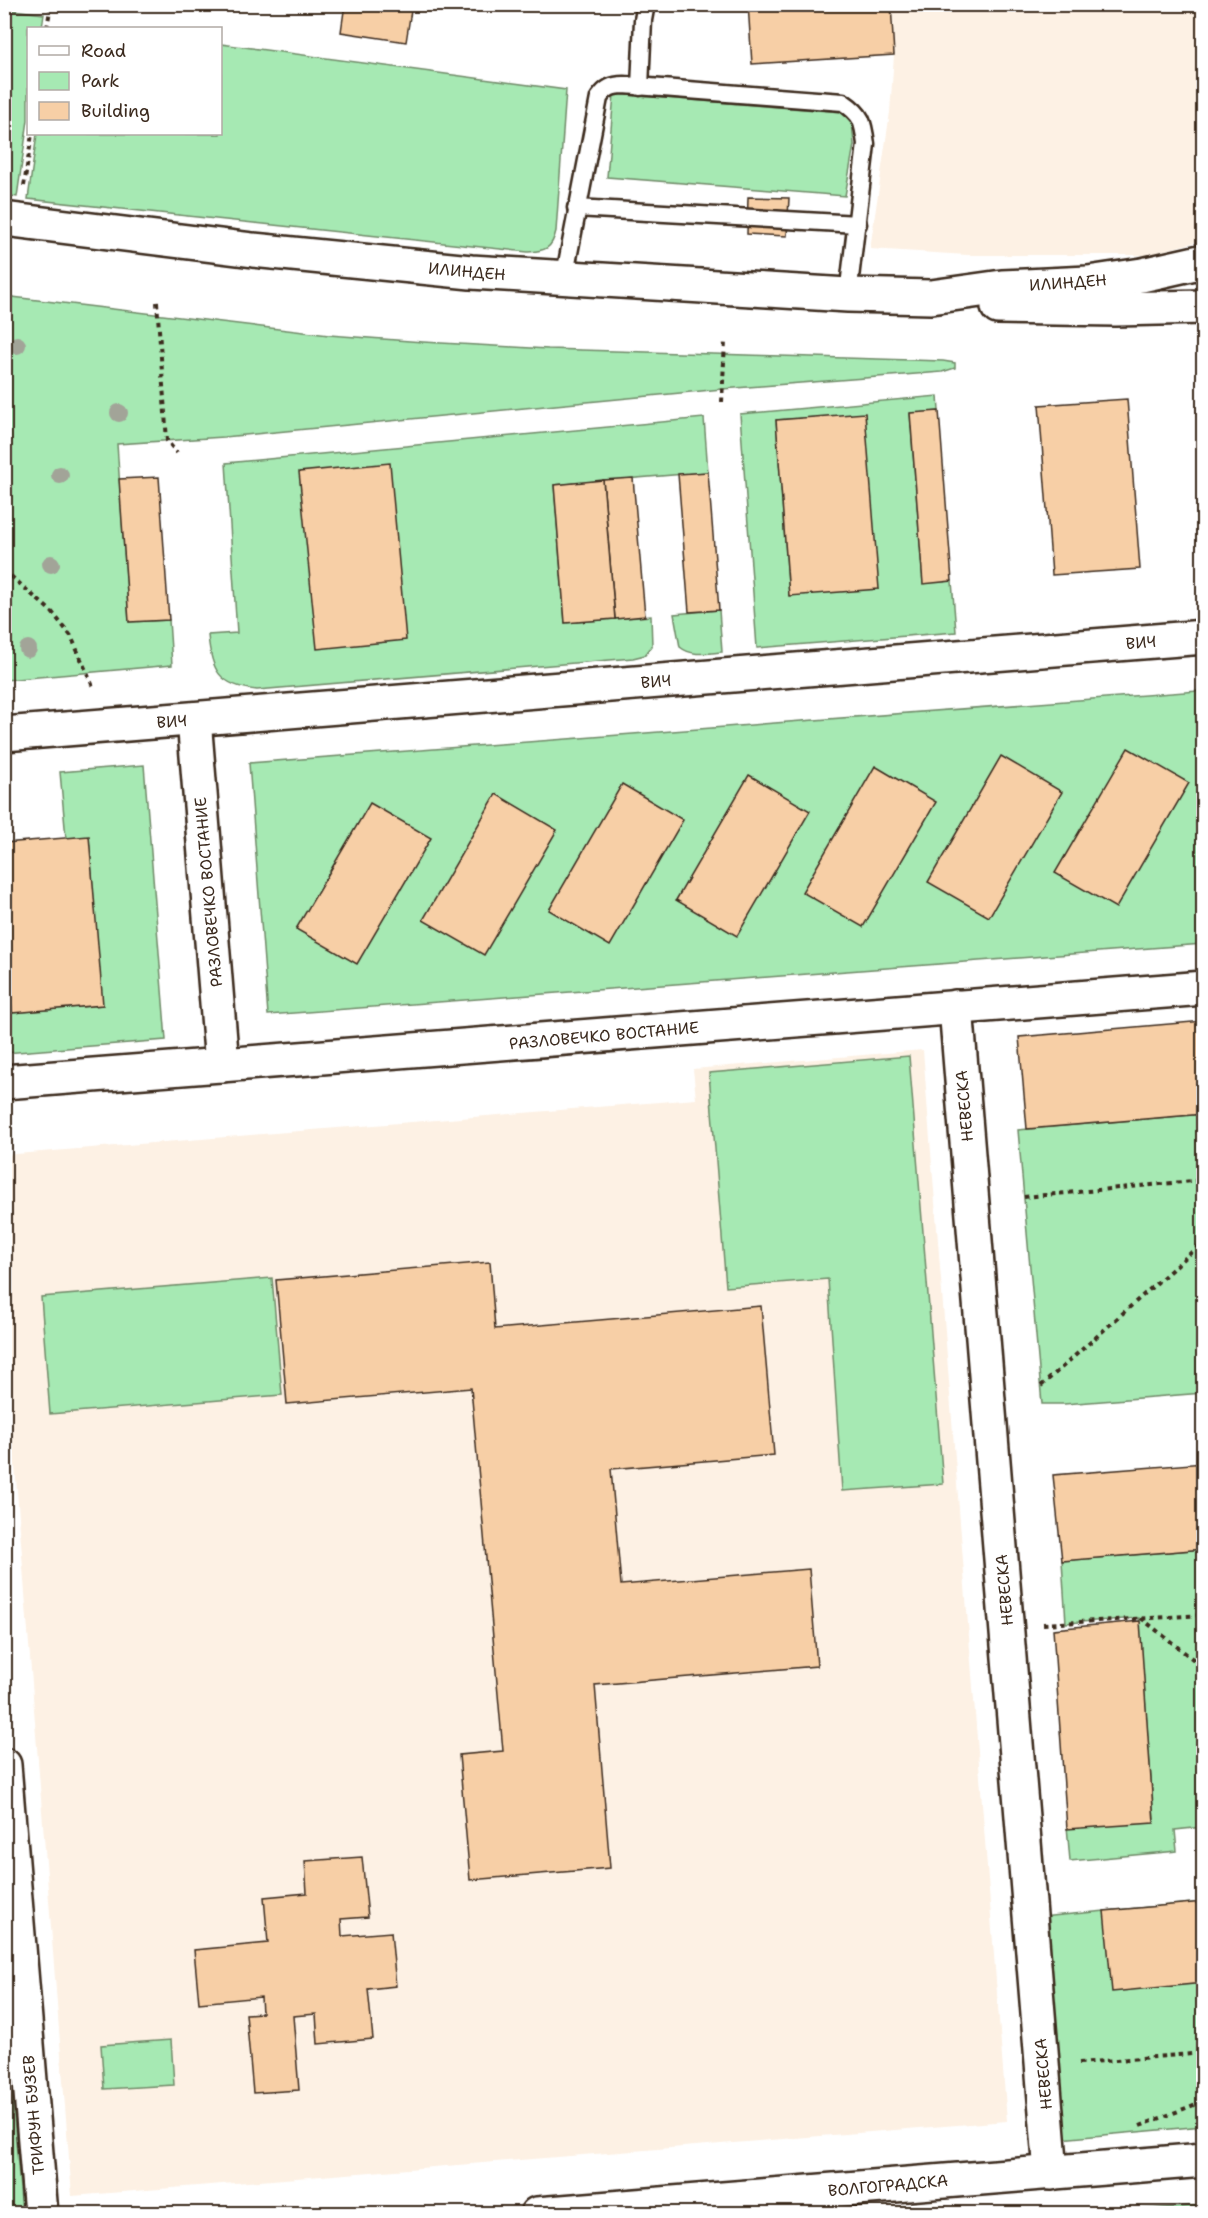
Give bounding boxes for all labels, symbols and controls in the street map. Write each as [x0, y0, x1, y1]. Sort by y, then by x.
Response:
legend [27, 27, 222, 135]
text: Road [81, 39, 126, 63]
text: Park [81, 69, 120, 93]
text: Building [81, 99, 150, 123]
street label: ИЛИНДЕН [427, 258, 507, 285]
street label: ИЛИНДЕН [1029, 269, 1108, 296]
street label: ВИЧ [1125, 631, 1157, 654]
street label: ВИЧ [640, 670, 672, 693]
street label: ВИЧ [156, 710, 188, 733]
street label: РАЗЛОВЕЧКО ВОСТАНИЕ [190, 796, 227, 988]
street label: РАЗЛОВЕЧКО ВОСТАНИЕ [508, 1017, 700, 1054]
street label: НЕВЕСКА [951, 1069, 978, 1143]
street label: НЕВЕСКА [991, 1553, 1018, 1627]
street label: НЕВЕСКА [1030, 2037, 1057, 2111]
street label: ТРИФУН БУЗЕВ [18, 2054, 49, 2176]
street label: ВОЛГОГРАДСКА [827, 2170, 949, 2201]

